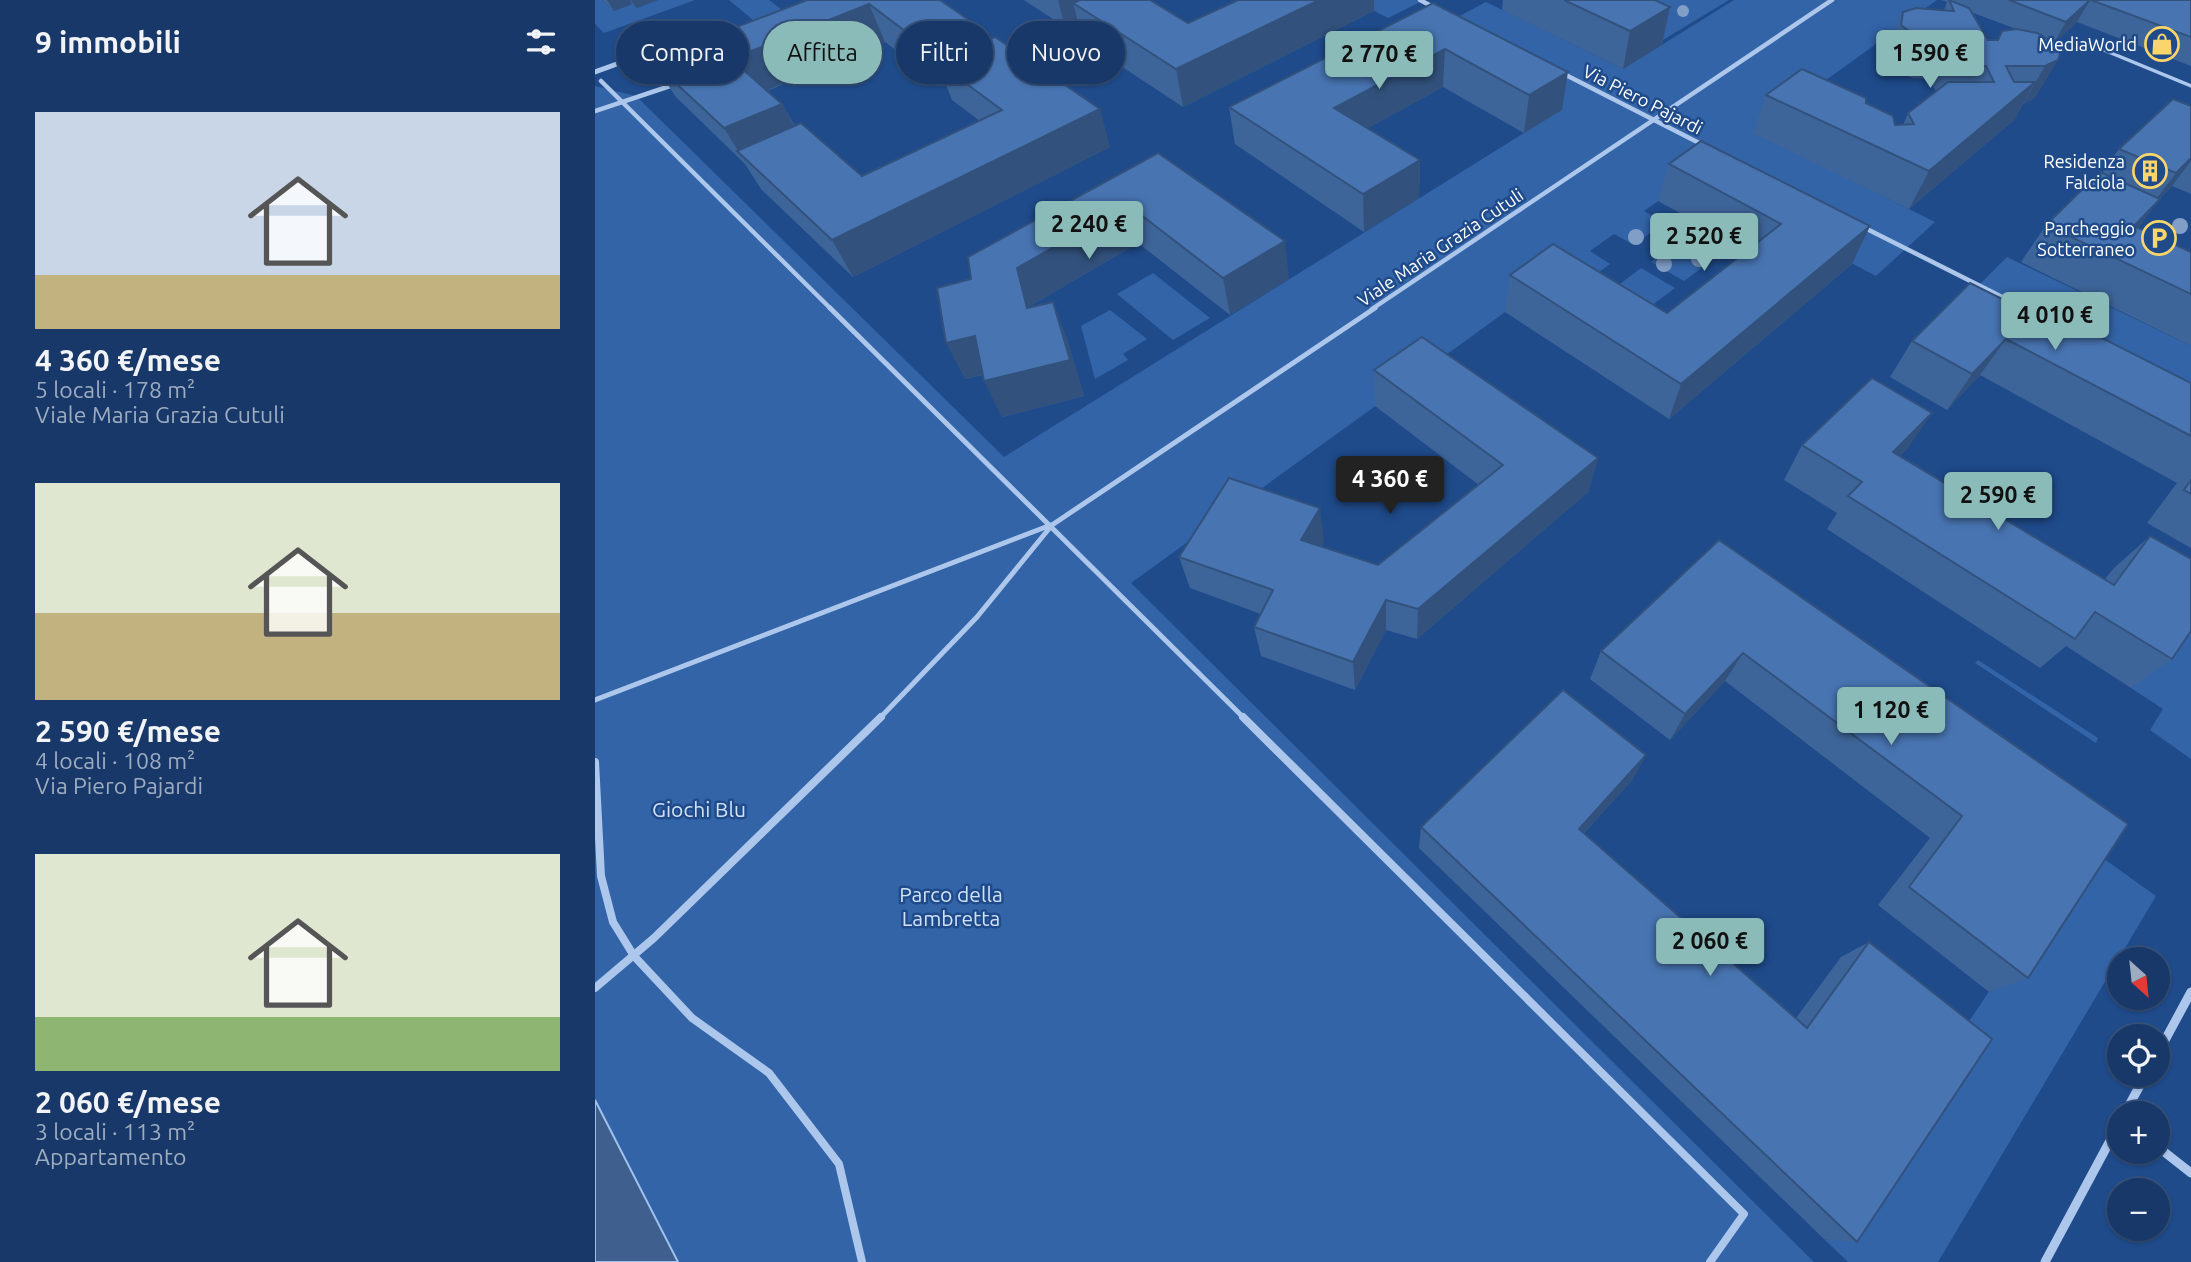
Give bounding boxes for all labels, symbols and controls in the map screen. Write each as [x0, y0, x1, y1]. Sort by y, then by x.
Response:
chip: Compra [616, 21, 749, 84]
chip: Affitta [763, 21, 882, 84]
chip: Filtri [896, 21, 993, 84]
chip: Nuovo [1007, 21, 1125, 84]
icon: filters [522, 23, 560, 61]
text: 9 immobili [35, 25, 181, 59]
shop icon: MediaWorld [2143, 25, 2181, 63]
pin: 1 590 € [1865, 31, 1995, 90]
pin: 2 770 € [1314, 32, 1444, 91]
place label: MediaWorld [2038, 34, 2137, 54]
text: 1 590 € [1892, 40, 1968, 65]
text: 2 770 € [1341, 41, 1417, 66]
street label: Via Piero Pajardi [1580, 60, 1706, 138]
place label: Residenza Falciola [2043, 151, 2125, 192]
building icon: Residenza Falciola [2131, 152, 2169, 190]
icon: home [235, 158, 361, 284]
street label: Viale Maria Grazia Cutuli [1353, 184, 1527, 310]
pin: 2 240 € [1024, 202, 1154, 261]
text: 2 240 € [1051, 211, 1127, 236]
pin: 2 520 € [1639, 214, 1769, 273]
place label: Parcheggio Sotterraneo [2037, 218, 2135, 259]
parking icon: Parcheggio Sotterraneo [2140, 219, 2178, 257]
text: 2 520 € [1666, 223, 1742, 248]
pin: 4 010 € [1990, 292, 2120, 352]
text: 4 010 € [2017, 302, 2093, 327]
text: 4 360 €/mese [35, 343, 221, 377]
text: 5 locali · 178 m² [35, 377, 195, 402]
text: Viale Maria Grazia Cutuli [35, 402, 285, 427]
pin: 4 360 € [1325, 456, 1455, 516]
text: 4 360 € [1352, 466, 1428, 491]
pin: 2 590 € [1933, 472, 2063, 532]
text: 2 590 € [1960, 482, 2036, 507]
icon: home [235, 529, 361, 655]
pin: 1 120 € [1826, 688, 1956, 747]
text: 1 120 € [1853, 697, 1929, 722]
text: 2 590 €/mese [35, 714, 221, 748]
text: 4 locali · 108 m² [35, 748, 195, 773]
text: Via Piero Pajardi [35, 773, 203, 798]
park label: Giochi Blu [652, 797, 746, 821]
park label: Parco della Lambretta [899, 882, 1003, 930]
icon: home [235, 900, 361, 1026]
pin: 2 060 € [1645, 918, 1775, 978]
text: 2 060 € [1672, 928, 1748, 953]
north arrow [2107, 947, 2170, 1010]
map controls [2107, 947, 2170, 1241]
button: locate [2107, 1024, 2170, 1087]
text: 2 060 €/mese [35, 1085, 221, 1119]
button: + [2107, 1101, 2170, 1164]
text: 3 locali · 113 m² [35, 1119, 195, 1144]
text: Appartamento [35, 1144, 186, 1169]
button: − [2107, 1178, 2170, 1241]

